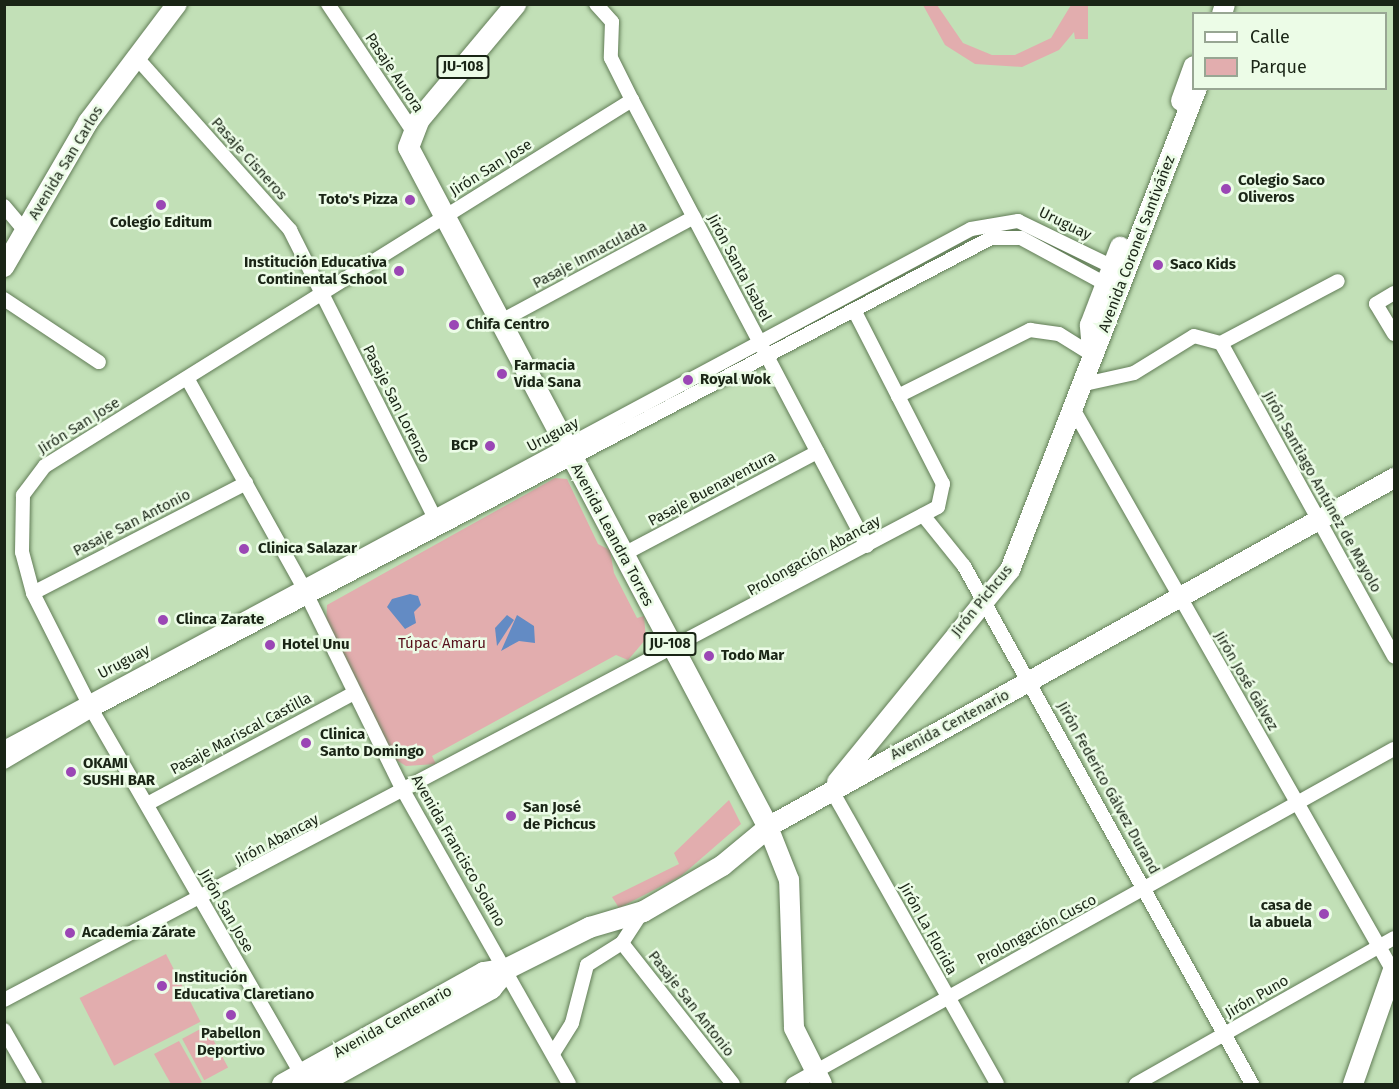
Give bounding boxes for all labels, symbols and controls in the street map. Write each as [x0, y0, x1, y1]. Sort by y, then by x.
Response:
legend [1192, 12, 1387, 90]
text: Calle [1250, 26, 1290, 48]
street label: Pasaje Aurora [361, 30, 427, 116]
road number: JU-108 [436, 56, 490, 78]
text: Parque [1250, 56, 1307, 78]
street label: Avenida San Carlos [25, 103, 107, 223]
street label: Pasaje Cisneros [207, 114, 291, 204]
street label: Jirón San Jose [447, 136, 535, 200]
street label: Avenida Coronel Santiváñez [1095, 153, 1179, 335]
place label: Colegio Saco Oliveros [1238, 171, 1325, 206]
marker: Colegio Saco Oliveros [1219, 182, 1233, 196]
place label: Toto's Pizza [319, 191, 398, 209]
marker: Toto's Pizza [403, 193, 417, 207]
marker: Colegío Editum [154, 198, 168, 212]
street label: Uruguay [1036, 204, 1094, 244]
street label: Jirón Santa Isabel [703, 211, 775, 325]
place label: Colegío Editum [110, 214, 212, 232]
street label: Pasaje Inmaculada [530, 217, 650, 293]
place label: Institución Educativa Continental School [244, 253, 387, 288]
place label: Saco Kids [1170, 256, 1236, 274]
marker: Saco Kids [1151, 258, 1165, 272]
marker: Institución Educativa Continental School [392, 264, 406, 278]
place label: Chifa Centro [466, 316, 549, 334]
marker: Chifa Centro [447, 318, 461, 332]
street label: Pasaje San Lorenzo [359, 342, 433, 466]
place label: Farmacia Vida Sana [514, 356, 581, 391]
marker: Farmacia Vida Sana [495, 367, 509, 381]
place label: Royal Wok [700, 371, 771, 389]
marker: Royal Wok [681, 373, 695, 387]
street label: Jirón Santiago Antúnez de Mayolo [1259, 388, 1385, 596]
street label: Jirón San Jose [35, 394, 123, 458]
street label: Uruguay [524, 414, 582, 456]
place label: BCP [451, 437, 478, 455]
marker: BCP [483, 439, 497, 453]
street label: Pasaje Buenaventura [645, 448, 779, 530]
street label: Avenida Leandra Torres [567, 461, 657, 609]
street label: Pasaje San Antonio [70, 486, 194, 560]
street label: Prolongación Abancay [744, 512, 884, 600]
marker: Clinica Salazar [235, 540, 253, 558]
place label: Clinica Salazar [258, 540, 357, 558]
street label: Jirón Pichcus [948, 561, 1016, 641]
marker: Clinca Zarate [154, 611, 172, 629]
place label: Clinca Zarate [176, 611, 264, 629]
street label: Jirón José Gálvez [1210, 628, 1282, 734]
road number: JU-108 [643, 633, 697, 655]
park label: Túpac Amaru [398, 635, 486, 653]
place label: Hotel Unu [282, 636, 350, 654]
marker: Hotel Unu [263, 638, 277, 652]
street label: Uruguay [95, 641, 153, 683]
place label: Todo Mar [721, 647, 784, 665]
marker: Todo Mar [702, 649, 716, 663]
street label: Avenida Centenario [887, 686, 1013, 764]
street label: Pasaje Mariscal Castilla [167, 689, 315, 779]
street label: Jirón Federico Gálvez Durand [1053, 699, 1163, 877]
place label: Clinica Santo Domingo [320, 725, 424, 760]
marker: Clinica Santo Domingo [297, 734, 315, 752]
place label: OKAMI SUSHI BAR [83, 754, 155, 789]
marker: OKAMI SUSHI BAR [64, 765, 78, 779]
street label: Avenida Francisco Solano [407, 772, 509, 930]
place label: San José de Pichcus [523, 798, 596, 833]
marker: San José de Pichcus [504, 809, 518, 823]
street label: Jirón Abancay [232, 810, 322, 870]
street label: Jirón San Jose [195, 866, 257, 956]
street label: Jirón La Florida [895, 880, 961, 978]
street label: Prolongación Cusco [974, 891, 1100, 969]
place label: casa de la abuela [1249, 896, 1312, 931]
marker: casa de la abuela [1317, 907, 1331, 921]
place label: Academia Zárate [82, 924, 196, 942]
marker: Academia Zárate [63, 926, 77, 940]
street label: Pasaje San Antonio [644, 948, 738, 1060]
place label: Institución Educativa Claretiano [174, 968, 314, 1003]
street label: Jirón Puno [1222, 972, 1292, 1022]
marker: Institución Educativa Claretiano [155, 979, 169, 993]
street label: Avenida Centenario [331, 982, 455, 1062]
marker: Pabellon Deportivo [224, 1008, 238, 1022]
place label: Pabellon Deportivo [197, 1024, 265, 1059]

